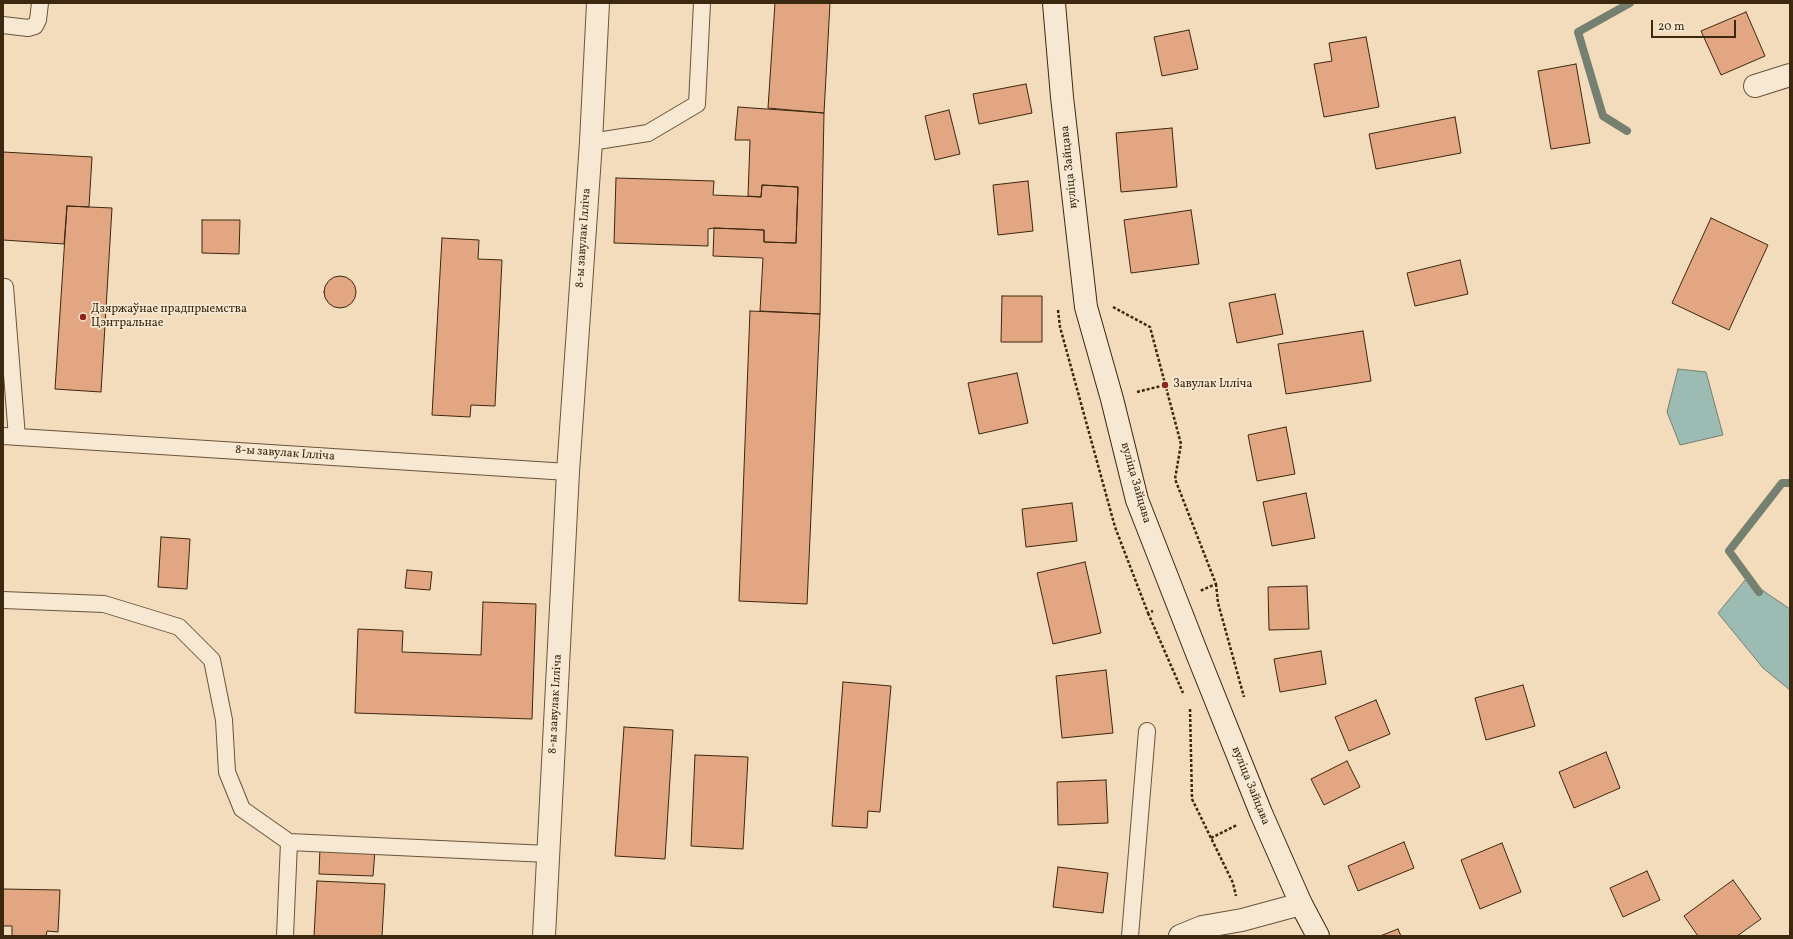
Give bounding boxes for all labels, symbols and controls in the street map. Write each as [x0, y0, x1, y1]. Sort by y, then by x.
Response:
scale bar [1653, 12, 1738, 38]
text: 20 m [1658, 19, 1685, 35]
street label: вуліца Зайцава [1058, 125, 1082, 209]
street label: 8-ы завулак Ілліча [573, 188, 595, 288]
place label: Дзяржаўнае прадпрыемства Цэнтральнае [91, 303, 247, 331]
marker: Дзяржаўнае прадпрыемства Цэнтральнае [78, 312, 88, 322]
place label: Завулак Ілліча [1173, 378, 1252, 392]
marker: Завулак Ілліча [1160, 380, 1170, 390]
street label: вуліца Зайцава [1117, 441, 1153, 525]
street label: 8-ы завулак Ілліча [235, 443, 335, 465]
street label: 8-ы завулак Ілліча [546, 654, 566, 754]
street label: вуліца Зайцава [1228, 745, 1272, 827]

